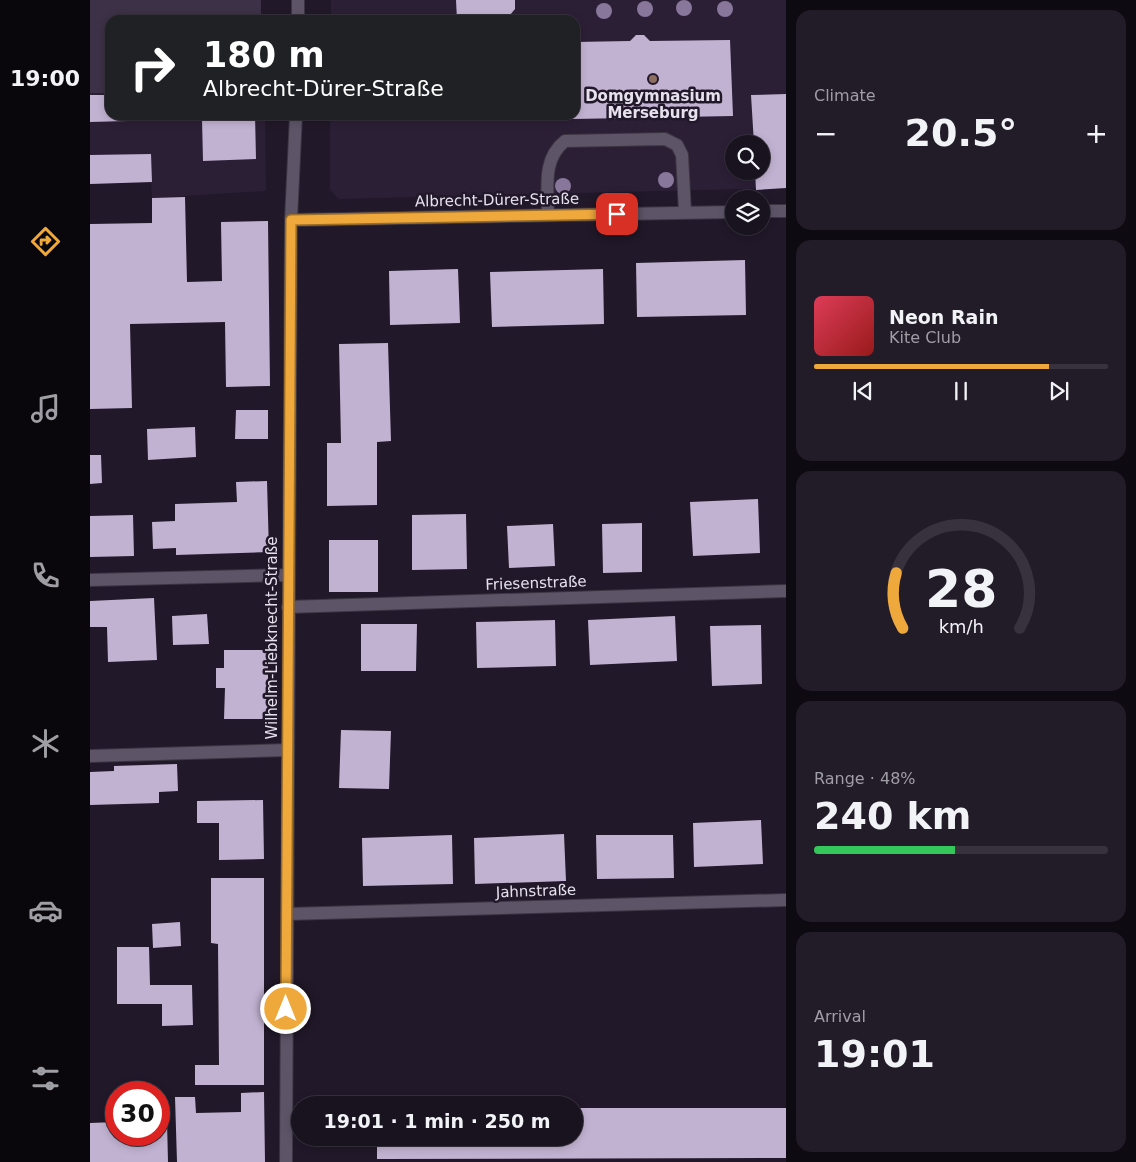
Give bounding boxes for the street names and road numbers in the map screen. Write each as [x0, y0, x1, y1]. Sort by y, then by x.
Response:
street label: Albrecht-Dürer-Straße [415, 190, 579, 210]
street label: Wilhelm-Liebknecht-Straße [263, 537, 281, 739]
street label: Friesenstraße [485, 572, 587, 594]
street label: Jahnstraße [495, 881, 576, 901]

